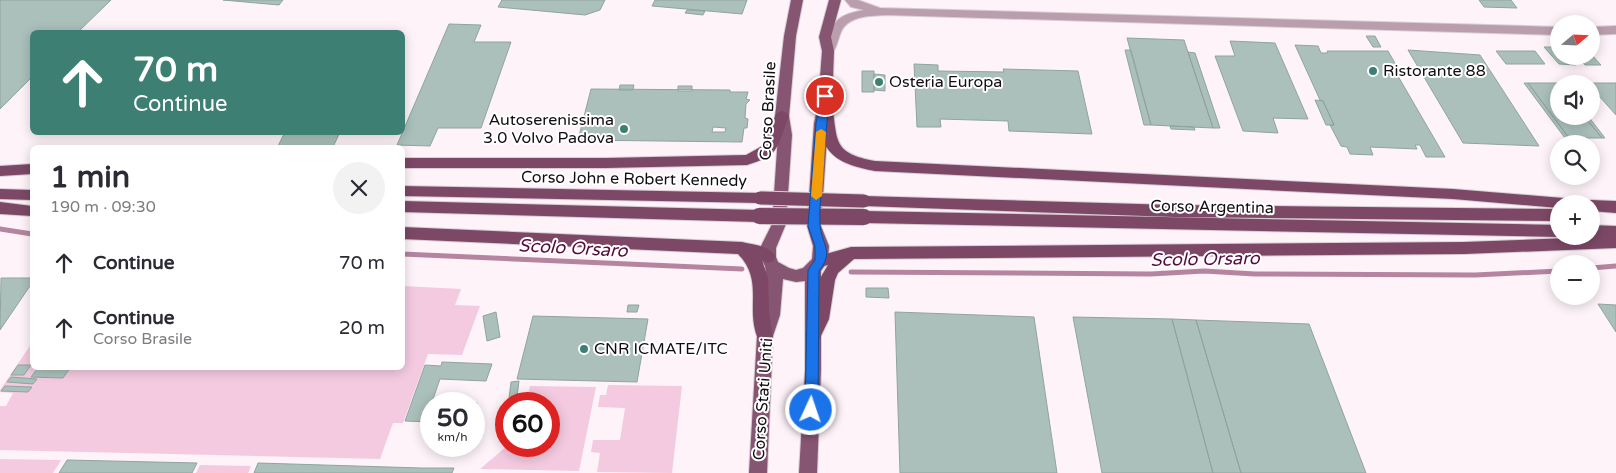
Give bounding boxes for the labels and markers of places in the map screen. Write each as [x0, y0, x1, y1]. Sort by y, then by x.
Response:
place label: Ristorante 88 [1383, 61, 1486, 81]
marker: Ristorante 88 [1367, 65, 1379, 77]
place label: Osteria Europa [889, 72, 1002, 92]
pin [804, 75, 846, 117]
marker: Osteria Europa [873, 76, 885, 88]
place label: Autoserenissima 3.0 Volvo Padova [483, 110, 614, 148]
marker: Autoserenissima 3.0 Volvo Padova [618, 123, 630, 135]
place label: CNR ICMATE/ITC [594, 339, 728, 359]
marker: CNR ICMATE/ITC [578, 343, 590, 355]

